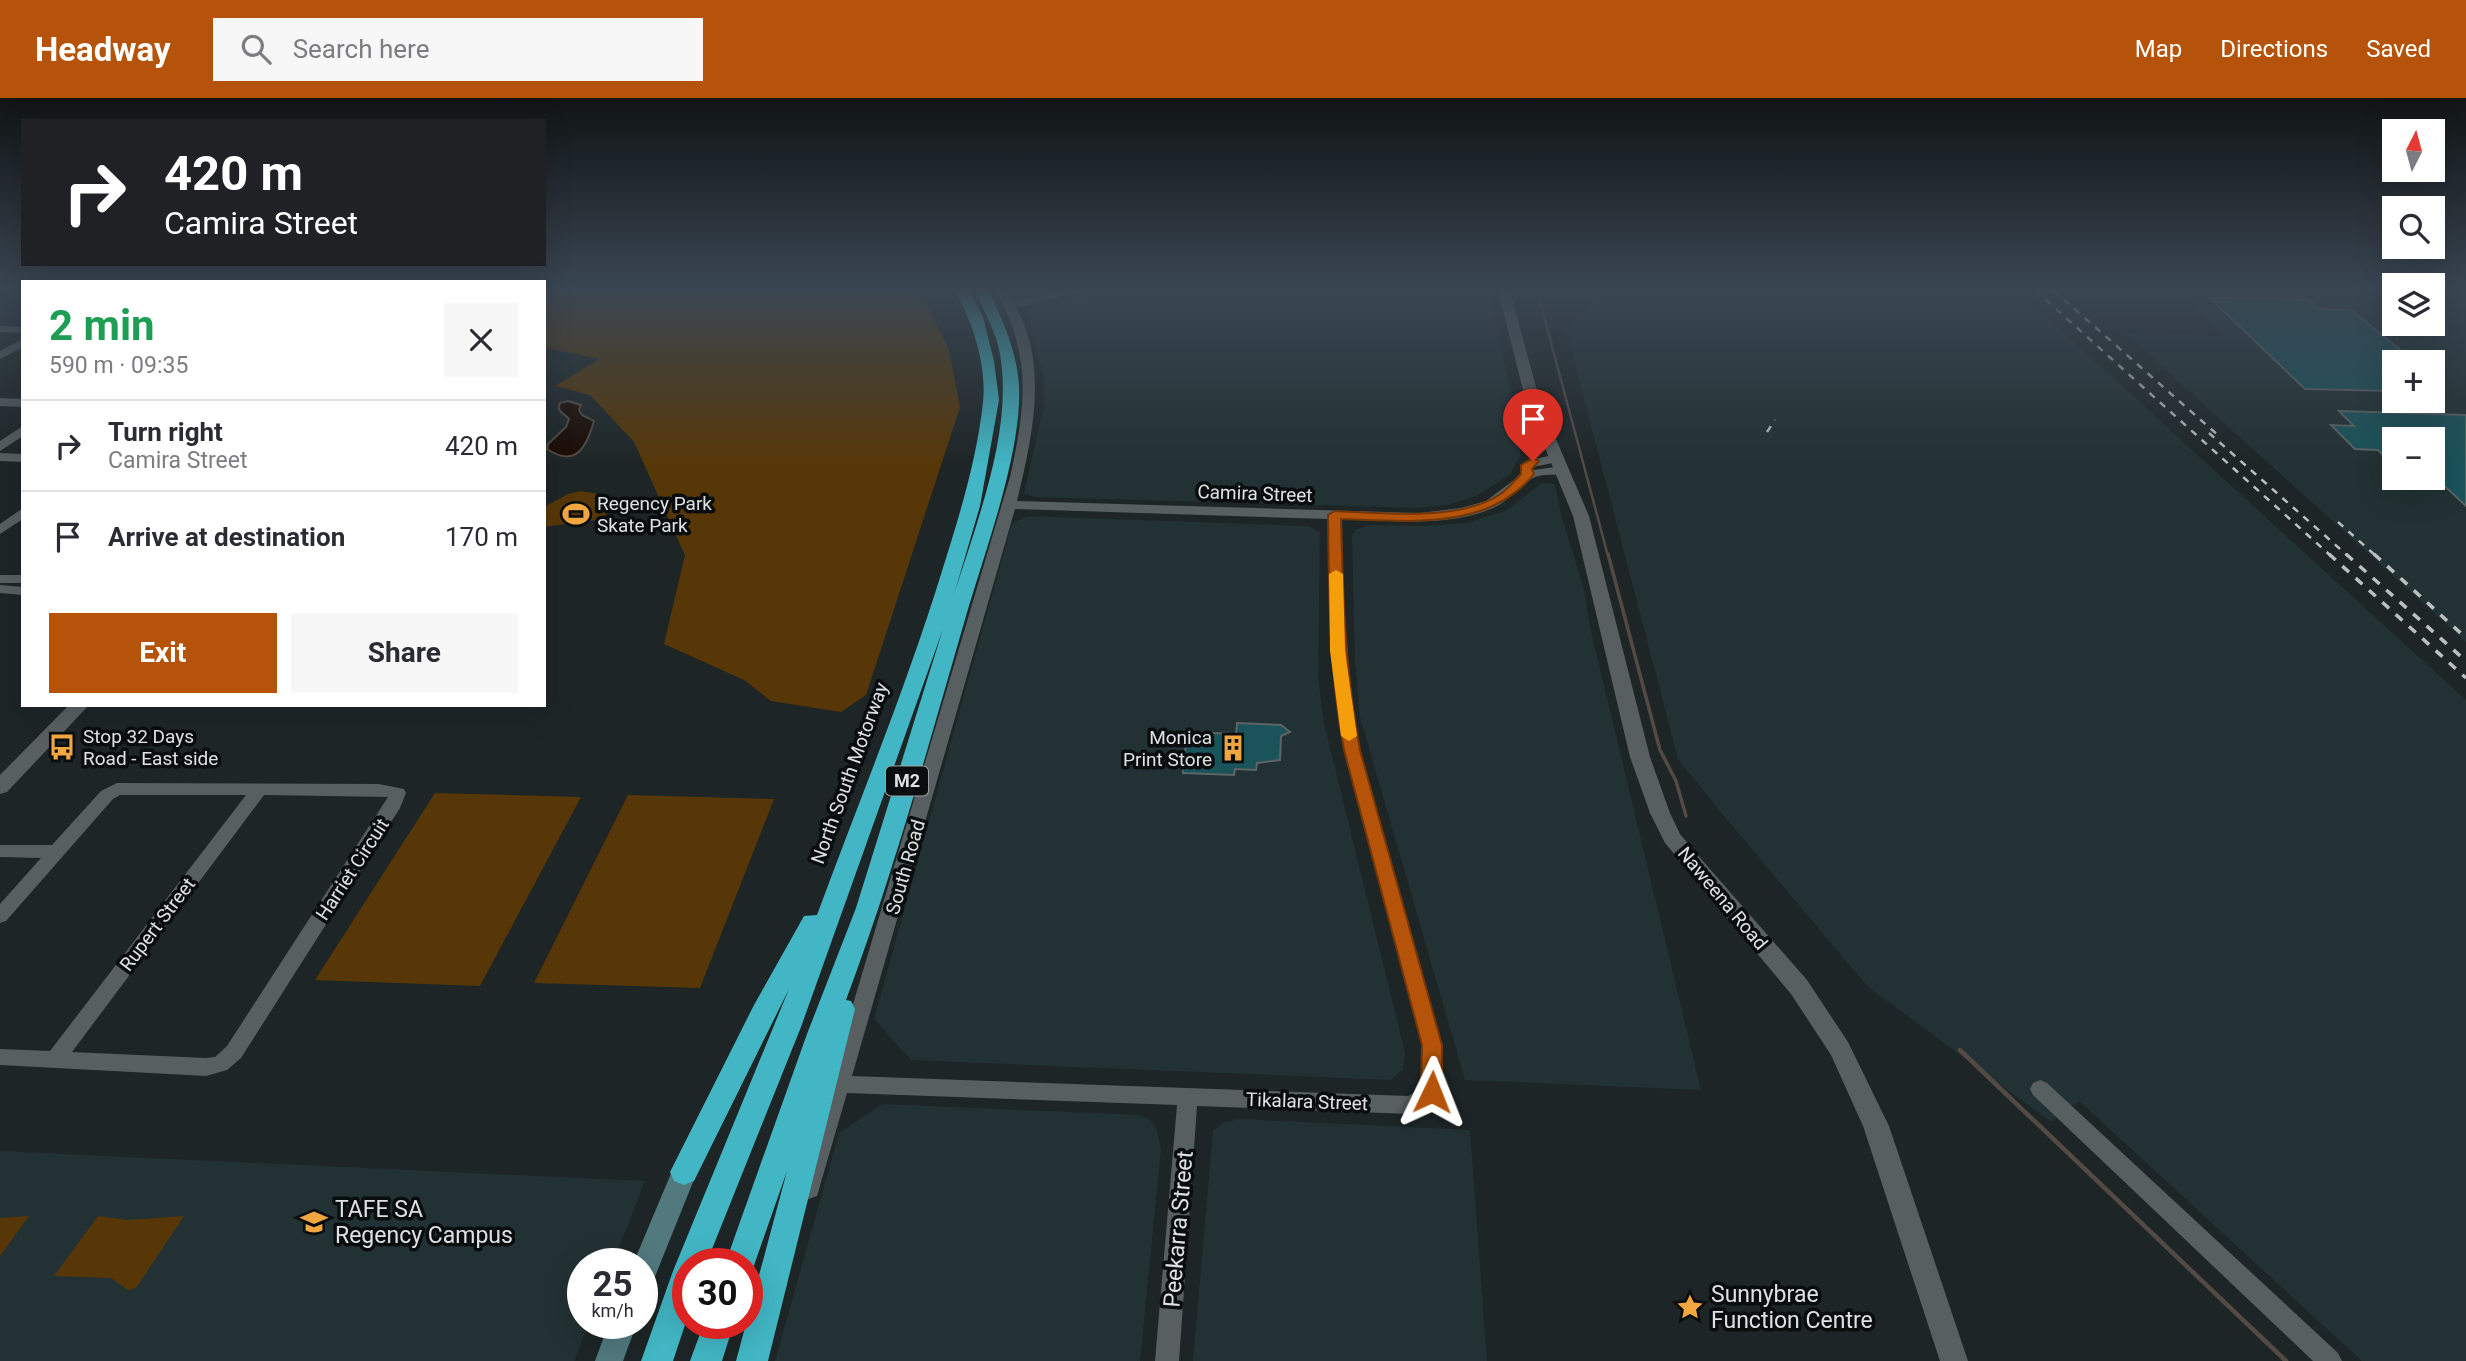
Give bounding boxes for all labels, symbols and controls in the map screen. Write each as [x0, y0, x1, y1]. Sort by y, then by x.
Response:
search box [213, 18, 703, 81]
text: Headway [35, 30, 171, 69]
icon: search [237, 30, 275, 68]
text: Search here [293, 34, 429, 64]
text: Map [2135, 35, 2182, 63]
text: Directions [2220, 35, 2328, 63]
text: Saved [2366, 35, 2431, 63]
north arrow [2382, 119, 2445, 182]
map controls [2382, 119, 2445, 490]
text: 420 m [164, 145, 303, 202]
icon: right [49, 147, 140, 238]
button: search [2382, 196, 2445, 259]
text: Camira Street [164, 204, 358, 242]
button: layers [2382, 273, 2445, 336]
text: 2 min [49, 301, 155, 350]
button: close [444, 303, 518, 377]
button: + [2382, 350, 2445, 413]
text: 590 m · 09:35 [49, 352, 188, 379]
pin [1503, 389, 1563, 461]
icon: arrive [1514, 400, 1552, 438]
text: Turn right [108, 417, 223, 447]
icon: right [49, 427, 87, 465]
button: − [2382, 427, 2445, 490]
text: 420 m [445, 431, 518, 461]
text: Camira Street [108, 447, 247, 474]
street label: Camira Street [1197, 480, 1313, 507]
place label: Regency Park Skate Park [597, 492, 712, 537]
sports icon: Regency Park Skate Park [561, 499, 591, 529]
icon: arrive [49, 518, 87, 556]
text: Arrive at destination [108, 522, 345, 552]
text: 170 m [445, 522, 518, 552]
button: Exit [49, 613, 277, 693]
button: Share [291, 613, 518, 693]
street label: North South Motorway [806, 679, 893, 867]
place label: Stop 32 Days Road - East side [83, 725, 218, 770]
place label: Monica Print Store [1123, 726, 1212, 771]
bus stop icon: Stop 32 Days Road - East side [47, 732, 77, 762]
building icon: Monica Print Store [1218, 733, 1248, 763]
road number: M2 [886, 766, 928, 796]
street label: Harriet Circuit [311, 814, 394, 925]
street label: South Road [881, 817, 930, 917]
street label: Naweena Road [1673, 842, 1772, 955]
street label: Rupert Street [115, 873, 200, 976]
position arrow [1395, 1055, 1469, 1129]
street label: Tikalara Street [1246, 1088, 1368, 1115]
street label: Peekarra Street [1158, 1150, 1199, 1308]
place label: TAFE SA Regency Campus [335, 1196, 513, 1249]
school or university icon: TAFE SA Regency Campus [299, 1207, 329, 1237]
speed limit sign: 30 [672, 1248, 763, 1339]
text: 25 [592, 1264, 633, 1305]
place label: Sunnybrae Function Centre [1711, 1281, 1873, 1334]
place icon: Sunnybrae Function Centre [1675, 1292, 1705, 1322]
text: km/h [591, 1300, 634, 1321]

